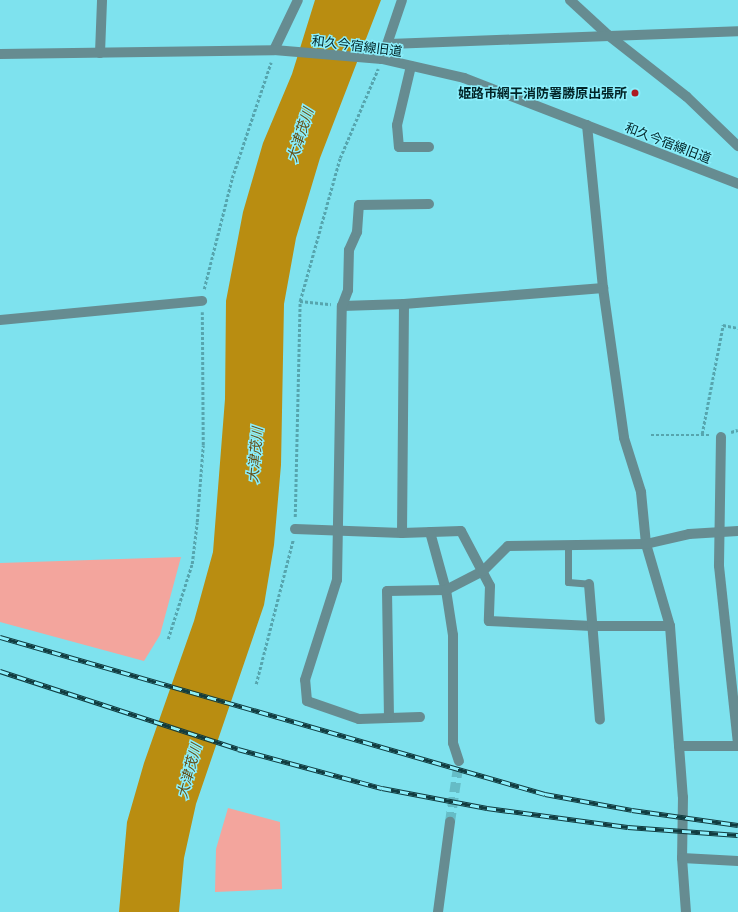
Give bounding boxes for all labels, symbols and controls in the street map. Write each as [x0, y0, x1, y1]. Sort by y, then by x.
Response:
street label: 和久今宿線旧道 [311, 33, 403, 59]
place label: 姫路市網干消防署勝原出張所 [458, 85, 627, 101]
marker: 姫路市網干消防署勝原出張所 [630, 88, 640, 98]
water label: 大津茂川 [283, 106, 317, 164]
street label: 和久今宿線旧道 [623, 119, 713, 167]
water label: 大津茂川 [244, 426, 266, 484]
water label: 大津茂川 [174, 742, 204, 800]

